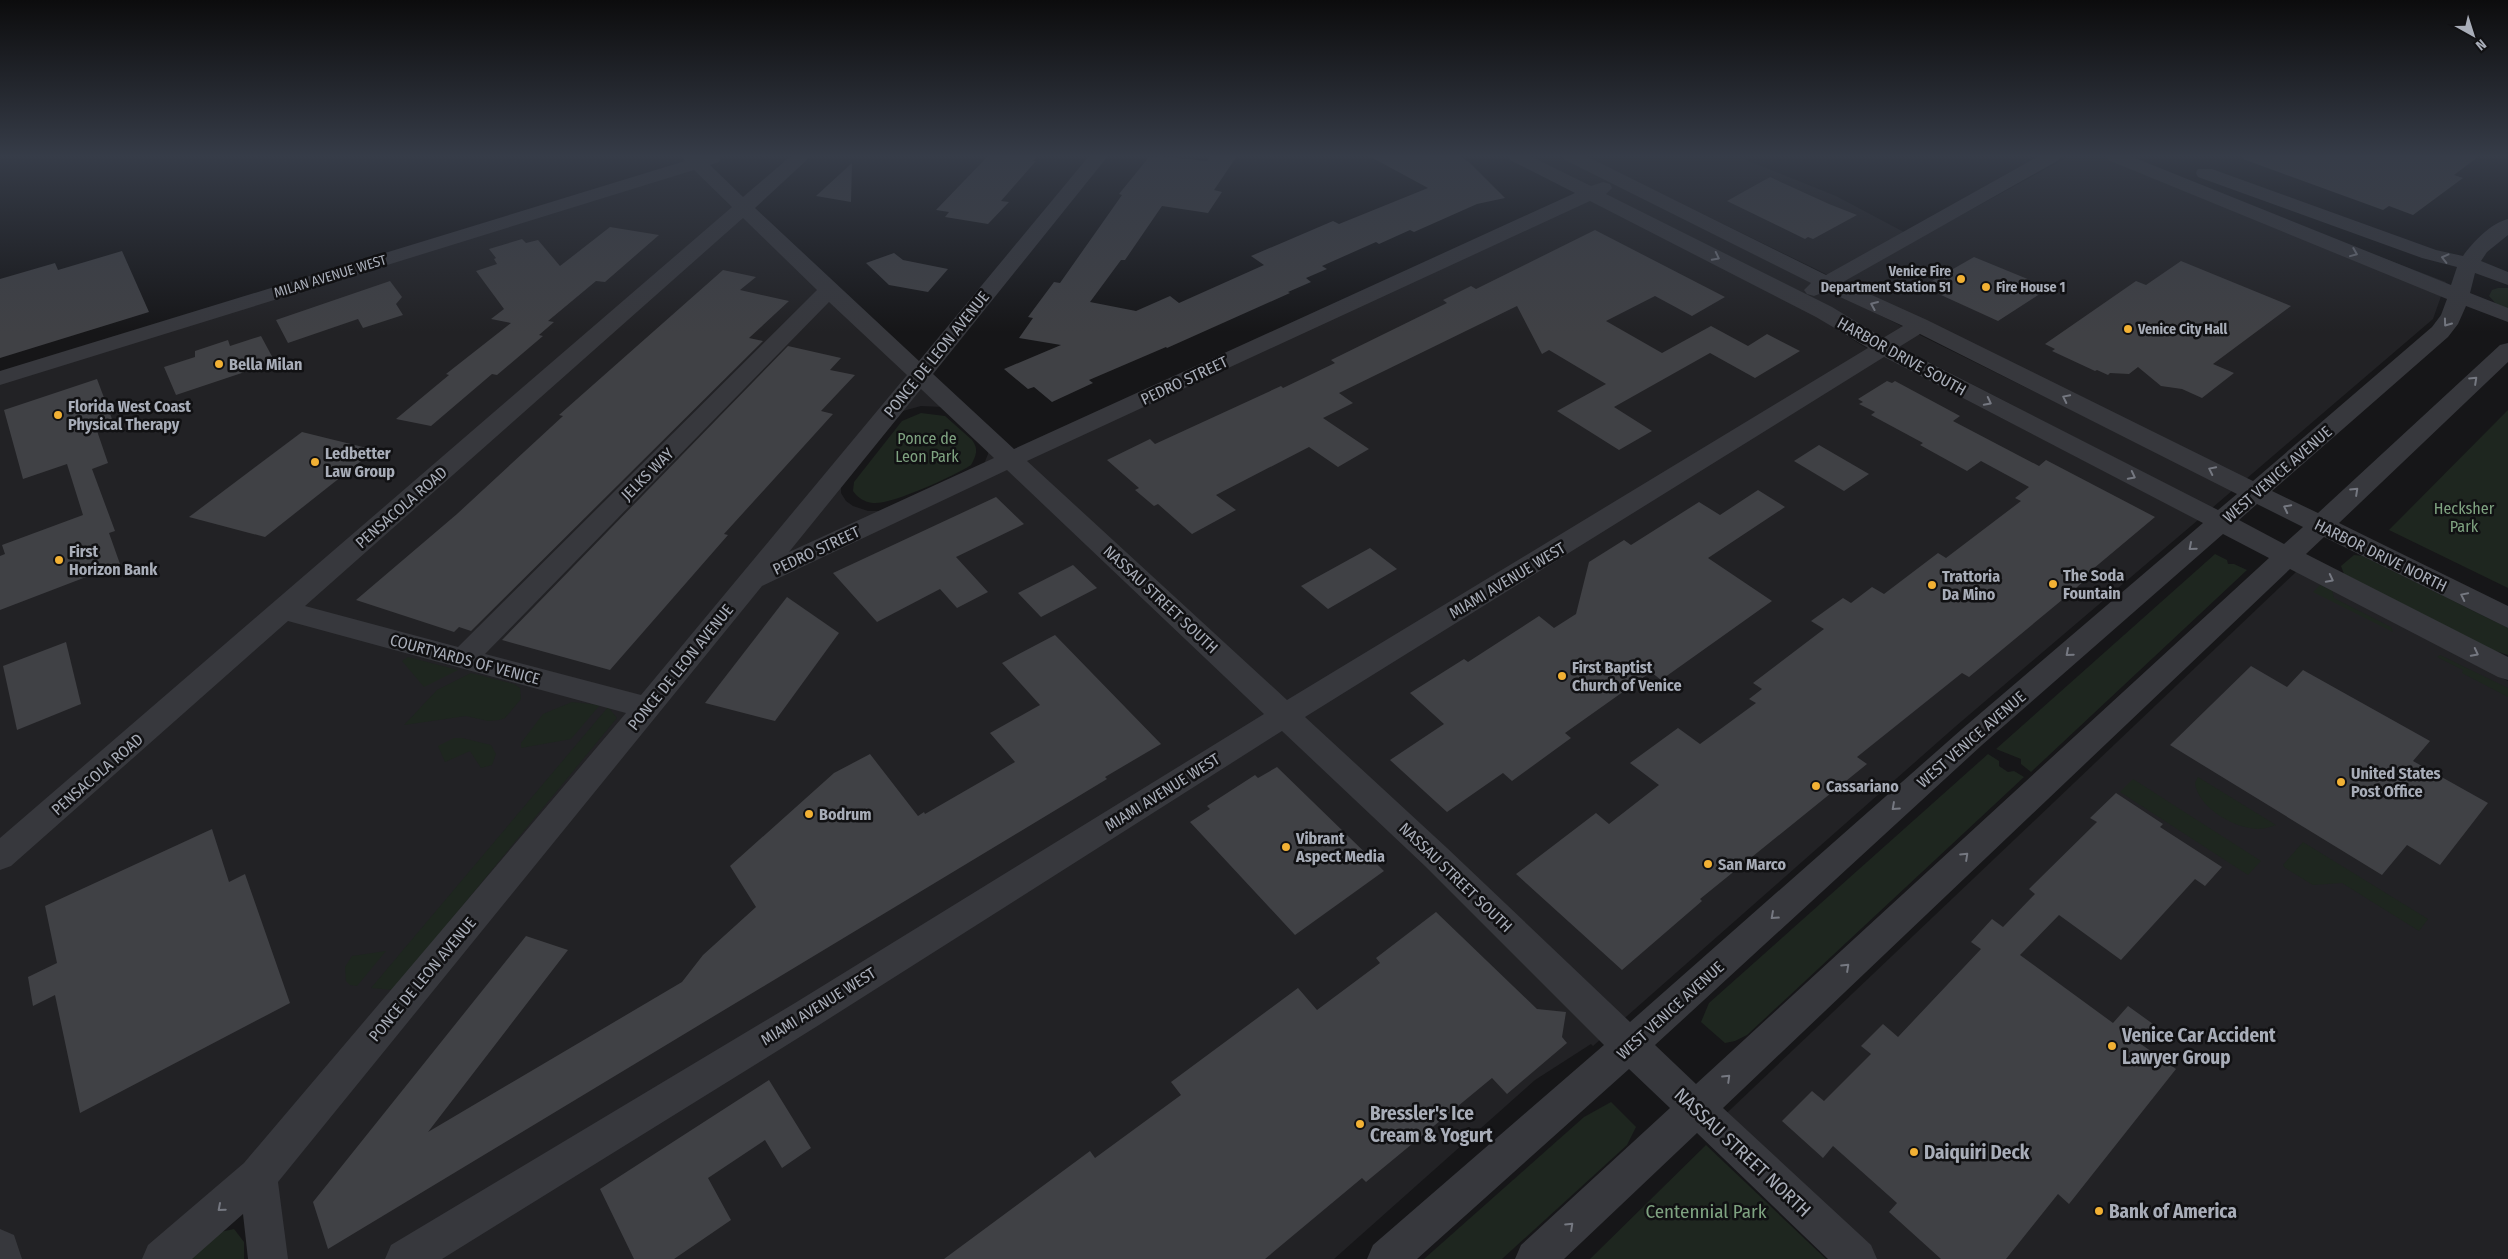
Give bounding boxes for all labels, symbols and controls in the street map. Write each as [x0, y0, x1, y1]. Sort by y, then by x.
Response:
north arrow [2448, 10, 2498, 60]
text: N [2472, 35, 2489, 54]
one-way arrow [2349, 246, 2358, 257]
street label: MILAN AVENUE WEST [272, 251, 389, 302]
one-way arrow [1710, 251, 1719, 261]
one-way arrow [2441, 253, 2450, 264]
place label: Venice Fire Department Station 51 [1821, 263, 1951, 296]
marker: Venice Fire Department Station 51 [1955, 273, 1967, 285]
place label: Fire House 1 [1996, 279, 2065, 296]
marker: Fire House 1 [1980, 281, 1992, 293]
street label: PONCE DE LEON AVENUE [880, 288, 993, 421]
one-way arrow [1870, 300, 1879, 311]
street label: HARBOR DRIVE SOUTH [1834, 313, 1969, 400]
one-way arrow [2444, 317, 2453, 327]
place label: Venice City Hall [2137, 321, 2227, 338]
marker: Venice City Hall [2122, 323, 2134, 335]
street label: PEDRO STREET [1138, 352, 1231, 409]
place label: Bella Milan [229, 355, 302, 374]
marker: Bella Milan [213, 358, 225, 370]
one-way arrow [2468, 377, 2477, 386]
one-way arrow [2062, 394, 2071, 404]
one-way arrow [1982, 396, 1991, 406]
place label: Florida West Coast Physical Therapy [68, 397, 191, 434]
marker: Florida West Coast Physical Therapy [52, 409, 64, 421]
street label: WEST VENICE AVENUE [2219, 422, 2335, 527]
park label: Ponce de Leon Park [895, 429, 959, 466]
place label: Ledbetter Law Group [325, 444, 395, 481]
street label: JELKS WAY [617, 444, 678, 505]
marker: Ledbetter Law Group [309, 456, 321, 468]
street label: PENSACOLA ROAD [352, 462, 451, 552]
one-way arrow [2208, 466, 2217, 476]
one-way arrow [2127, 470, 2136, 480]
one-way arrow [2350, 488, 2359, 497]
park label: Hecksher Park [2434, 499, 2495, 536]
one-way arrow [2284, 504, 2293, 514]
street label: HARBOR DRIVE NORTH [2311, 515, 2450, 596]
street label: PEDRO STREET [770, 522, 863, 579]
street label: MIAMI AVENUE WEST [1446, 538, 1569, 623]
street label: NASSAU STREET SOUTH [1099, 541, 1222, 657]
place label: First Horizon Bank [69, 542, 158, 579]
one-way arrow [2189, 542, 2198, 551]
marker: First Horizon Bank [53, 554, 65, 566]
place label: The Soda Fountain [2063, 566, 2124, 603]
place label: Trattoria Da Mino [1942, 567, 2000, 604]
one-way arrow [2325, 573, 2334, 583]
marker: The Soda Fountain [2047, 578, 2059, 590]
marker: Trattoria Da Mino [1926, 579, 1938, 591]
one-way arrow [2460, 592, 2469, 602]
street label: PONCE DE LEON AVENUE [624, 601, 737, 734]
street label: COURTYARDS OF VENICE [388, 630, 542, 689]
one-way arrow [2470, 647, 2479, 657]
one-way arrow [2066, 648, 2075, 657]
place label: First Baptist Church of Venice [1572, 658, 1682, 695]
marker: First Baptist Church of Venice [1556, 670, 1568, 682]
street label: WEST VENICE AVENUE [1913, 687, 2029, 792]
street label: PENSACOLA ROAD [48, 729, 147, 819]
street label: MIAMI AVENUE WEST [1101, 749, 1224, 835]
place label: United States Post Office [2351, 764, 2441, 801]
marker: United States Post Office [2335, 776, 2347, 788]
place label: Cassariano [1826, 777, 1899, 796]
marker: Cassariano [1810, 780, 1822, 792]
one-way arrow [1891, 801, 1900, 810]
place label: Bodrum [819, 805, 872, 824]
marker: Bodrum [803, 808, 815, 820]
street label: NASSAU STREET SOUTH [1395, 819, 1516, 936]
place label: Vibrant Aspect Media [1295, 829, 1385, 866]
marker: Vibrant Aspect Media [1280, 841, 1292, 853]
one-way arrow [1959, 853, 1968, 862]
place label: San Marco [1718, 855, 1787, 874]
marker: San Marco [1702, 858, 1714, 870]
one-way arrow [1771, 910, 1780, 919]
street label: PONCE DE LEON AVENUE [365, 913, 480, 1045]
street label: WEST VENICE AVENUE [1613, 957, 1728, 1063]
street label: MIAMI AVENUE WEST [757, 963, 880, 1049]
one-way arrow [1840, 964, 1849, 973]
place label: Venice Car Accident Lawyer Group [2121, 1024, 2276, 1069]
marker: Venice Car Accident Lawyer Group [2106, 1040, 2118, 1052]
one-way arrow [1721, 1075, 1730, 1084]
street label: NASSAU STREET NORTH [1670, 1083, 1816, 1222]
place label: Bressler's Ice Cream & Yogurt [1370, 1102, 1493, 1147]
marker: Bressler's Ice Cream & Yogurt [1354, 1118, 1366, 1130]
place label: Daiquiri Deck [1924, 1141, 2030, 1164]
marker: Daiquiri Deck [1908, 1146, 1920, 1158]
park label: Centennial Park [1645, 1200, 1767, 1223]
place label: Bank of America [2109, 1200, 2237, 1223]
one-way arrow [218, 1202, 227, 1211]
marker: Bank of America [2093, 1205, 2105, 1217]
one-way arrow [1565, 1223, 1574, 1232]

